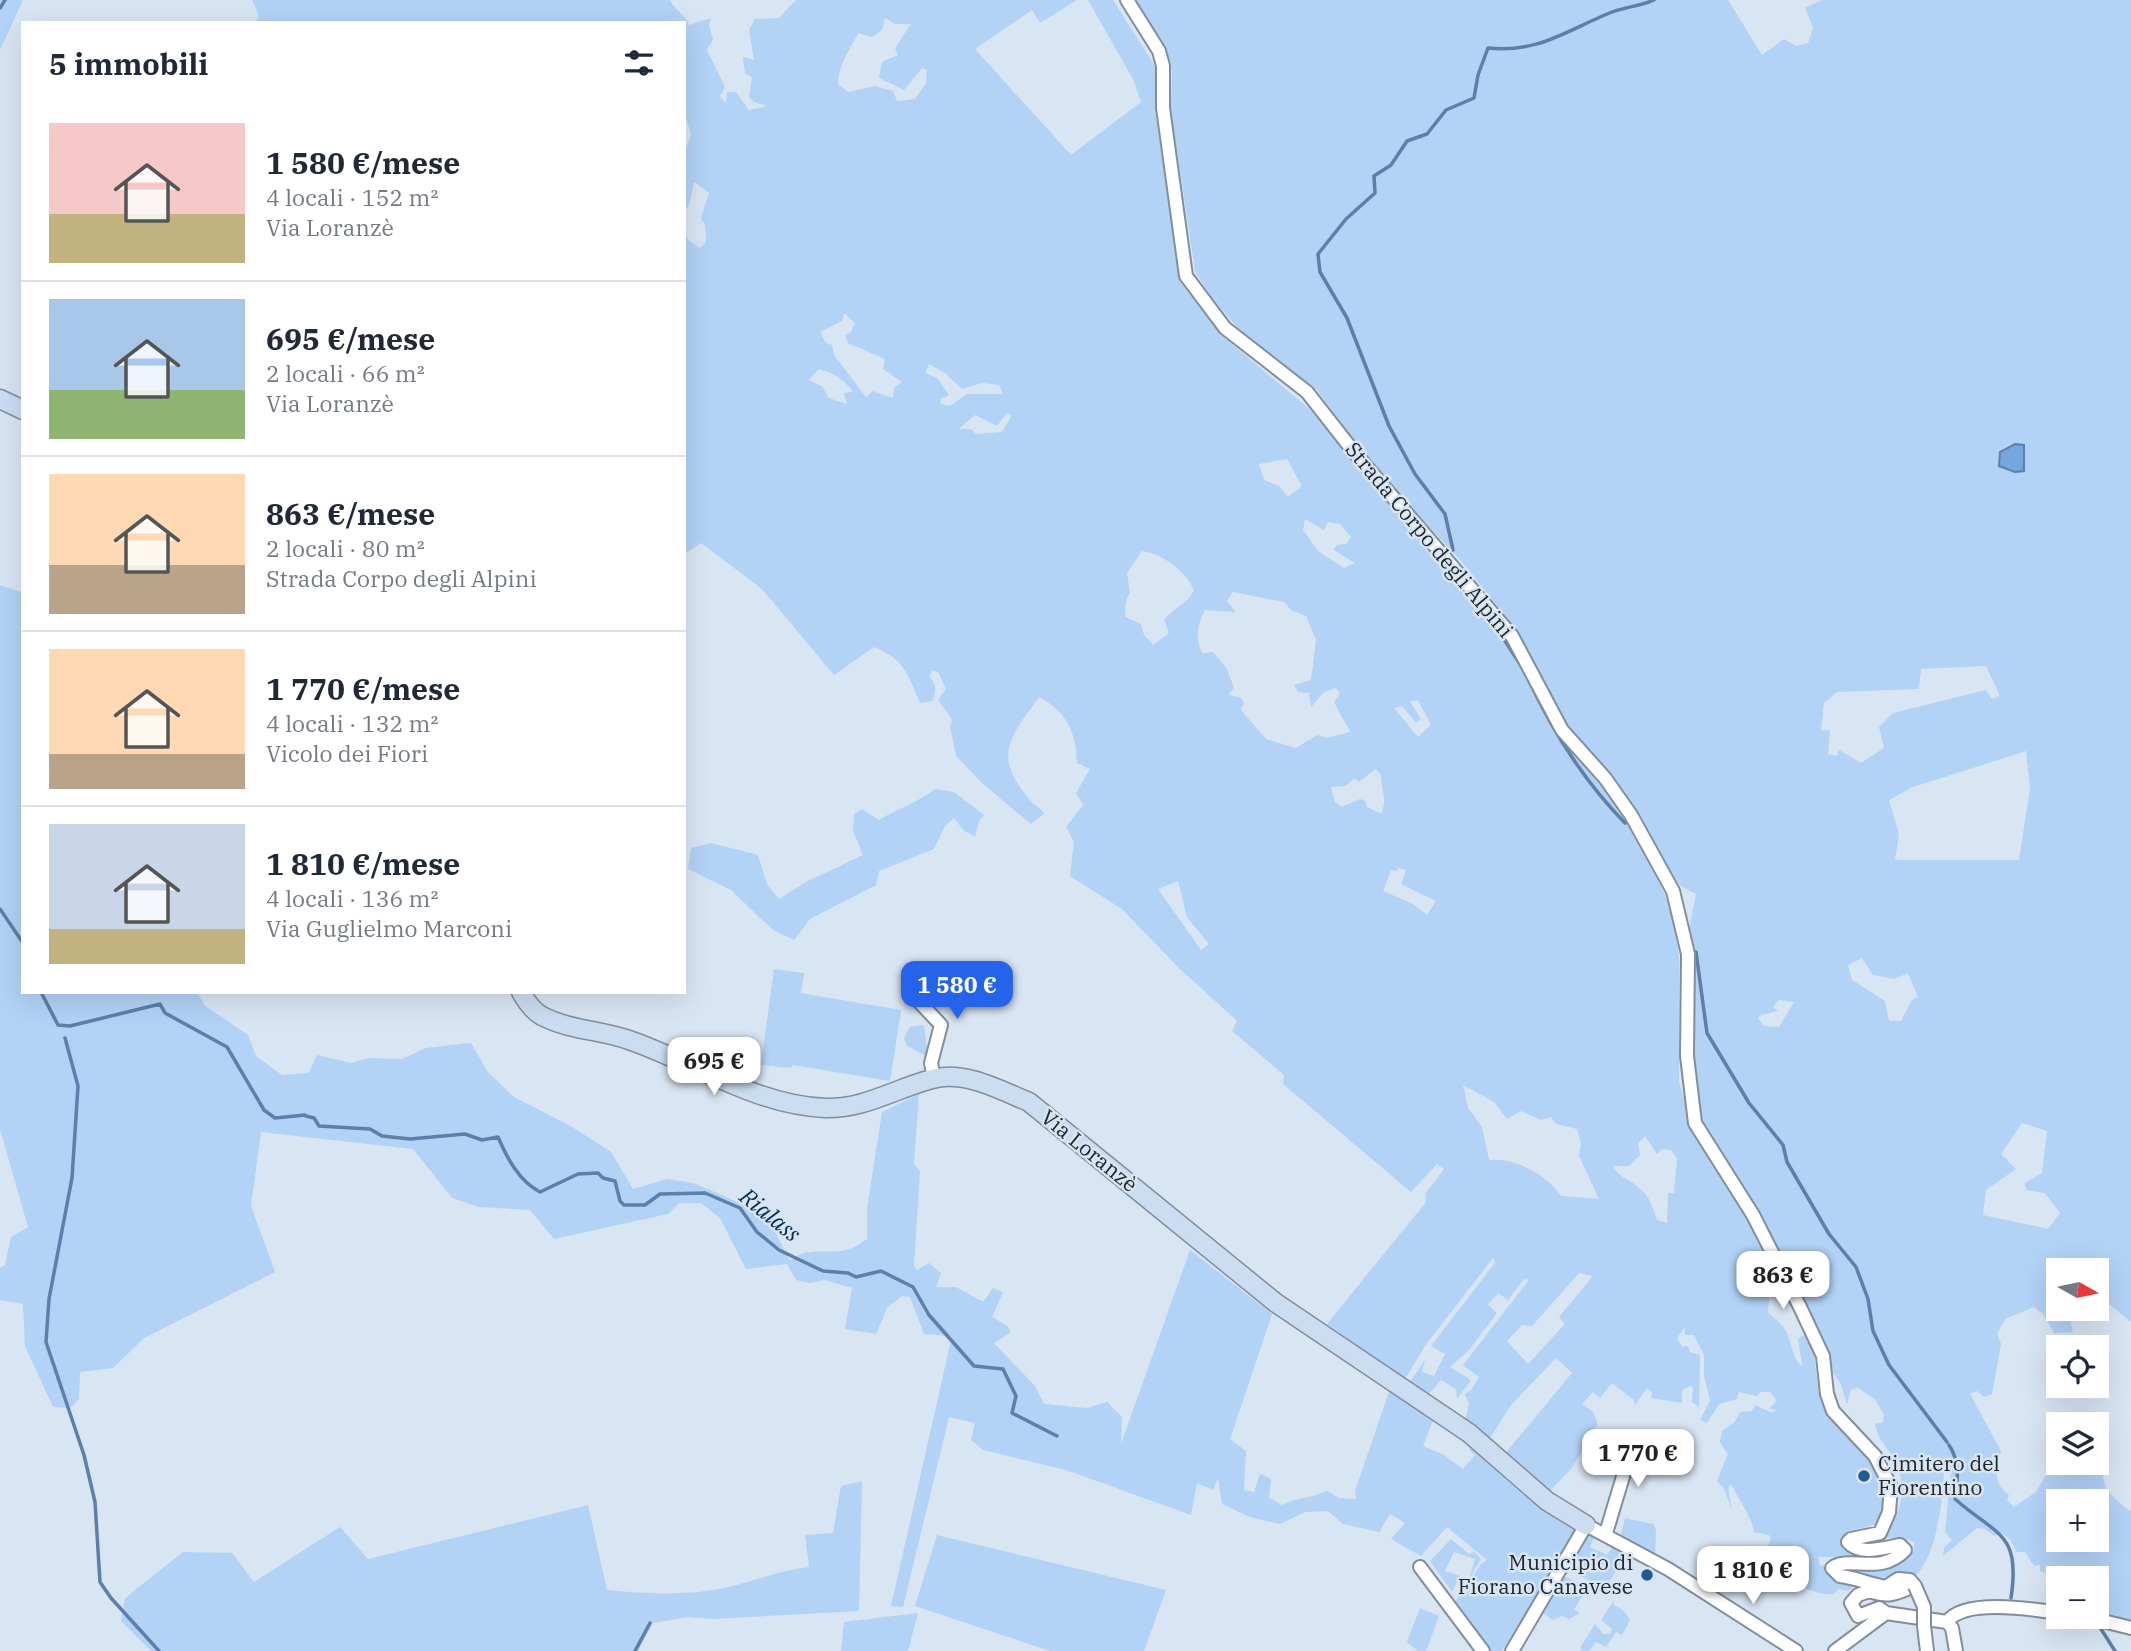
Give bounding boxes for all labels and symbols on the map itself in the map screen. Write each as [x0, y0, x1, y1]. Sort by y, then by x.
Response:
street label: Strada Corpo degli Alpini [1340, 436, 1520, 643]
pin: 1 580 € [892, 962, 1022, 1021]
pin: 695 € [665, 1038, 763, 1097]
street label: Via Loranzè [1035, 1103, 1144, 1198]
water label: Rialass [733, 1180, 807, 1248]
pin: 863 € [1734, 1252, 1832, 1311]
north arrow [2046, 1258, 2109, 1321]
pin: 1 770 € [1573, 1430, 1703, 1489]
place label: Cimitero del Fiorentino [1878, 1449, 2000, 1501]
marker: Cimitero del Fiorentino [1856, 1468, 1872, 1484]
pin: 1 810 € [1688, 1546, 1818, 1606]
place label: Municipio di Fiorano Canavese [1458, 1548, 1633, 1600]
marker: Municipio di Fiorano Canavese [1639, 1567, 1655, 1583]

